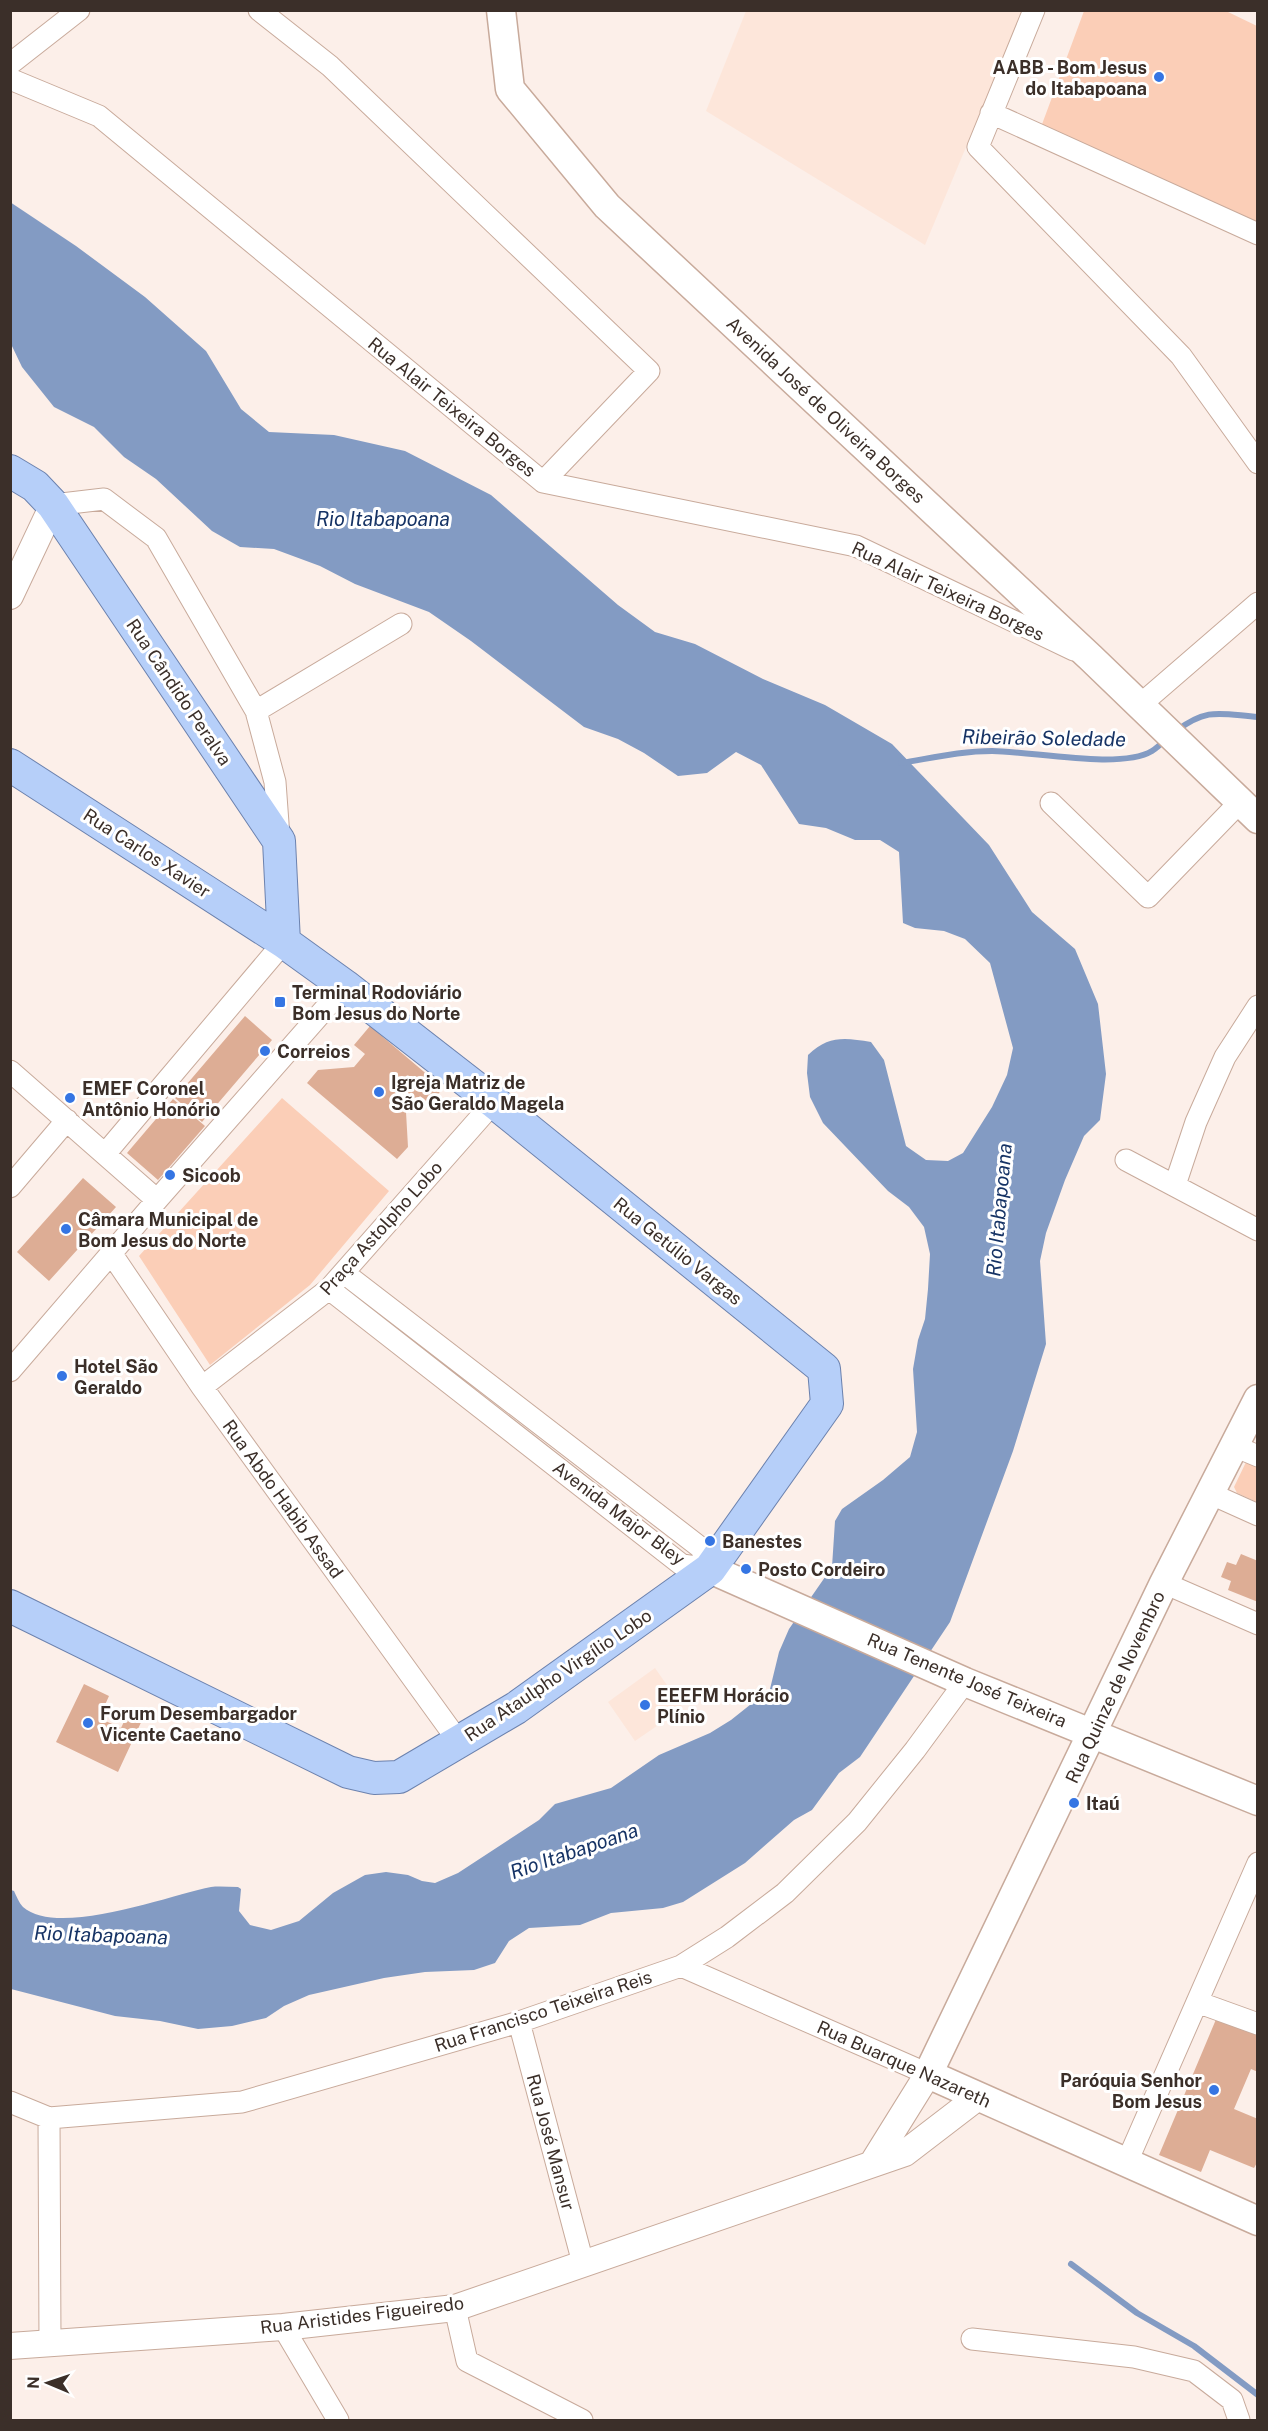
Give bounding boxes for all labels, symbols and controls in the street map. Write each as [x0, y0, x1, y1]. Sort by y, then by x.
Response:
place label: AABB - Bom Jesus do Itabapoana [993, 57, 1147, 99]
marker: AABB - Bom Jesus do Itabapoana [1152, 70, 1166, 84]
street label: Avenida José de Oliveira Borges [723, 313, 929, 507]
street label: Rua Alair Teixeira Borges [364, 333, 540, 481]
water label: Rio Itabapoana [316, 507, 450, 531]
street label: Rua Alair Teixeira Borges [848, 537, 1048, 645]
street label: Rua Cândido Peralva [122, 615, 236, 769]
water label: Ribeirão Soledade [962, 725, 1126, 751]
street label: Rua Carlos Xavier [79, 804, 215, 902]
place label: Terminal Rodoviário Bom Jesus do Norte [292, 982, 462, 1024]
marker: Terminal Rodoviário Bom Jesus do Norte [273, 995, 287, 1009]
place label: Correios [277, 1041, 350, 1062]
marker: Correios [258, 1044, 272, 1058]
place label: Igreja Matriz de São Geraldo Magela [391, 1072, 564, 1114]
place label: EMEF Coronel Antônio Honório [82, 1078, 220, 1120]
marker: Igreja Matriz de São Geraldo Magela [372, 1085, 386, 1099]
marker: EMEF Coronel Antônio Honório [63, 1091, 77, 1105]
water label: Rio Itabapoana [981, 1142, 1017, 1278]
street label: Praça Astolpho Lobo [315, 1157, 447, 1299]
place label: Sicoob [182, 1165, 241, 1186]
marker: Sicoob [163, 1168, 177, 1182]
street label: Rua Getúlio Vargas [610, 1193, 746, 1309]
place label: Câmara Municipal de Bom Jesus do Norte [78, 1209, 258, 1251]
marker: Câmara Municipal de Bom Jesus do Norte [59, 1222, 73, 1236]
place label: Hotel São Geraldo [74, 1356, 158, 1398]
marker: Hotel São Geraldo [55, 1369, 69, 1383]
street label: Rua Abdo Habib Assad [218, 1416, 348, 1582]
street label: Avenida Major Bley [549, 1457, 689, 1570]
place label: Banestes [722, 1531, 802, 1552]
marker: Banestes [703, 1534, 717, 1548]
place label: Posto Cordeiro [758, 1559, 885, 1580]
marker: Posto Cordeiro [739, 1562, 753, 1576]
street label: Rua Quinze de Novembro [1061, 1588, 1169, 1786]
street label: Rua Ataulpho Virgílio Lobo [461, 1604, 655, 1746]
street label: Rua Tenente José Teixeira [864, 1628, 1070, 1732]
place label: EEEFM Horácio Plínio [657, 1685, 789, 1727]
marker: EEEFM Horácio Plínio [638, 1698, 652, 1712]
place label: Forum Desembargador Vicente Caetano [100, 1703, 298, 1745]
marker: Forum Desembargador Vicente Caetano [81, 1716, 95, 1730]
place label: Itaú [1086, 1793, 1120, 1814]
marker: Itaú [1067, 1796, 1081, 1810]
water label: Rio Itabapoana [507, 1818, 641, 1884]
water label: Rio Itabapoana [34, 1921, 168, 1949]
street label: Rua Francisco Teixeira Reis [432, 1966, 654, 2056]
street label: Rua Buarque Nazareth [814, 2016, 994, 2112]
place label: Paróquia Senhor Bom Jesus [1060, 2070, 1203, 2112]
street label: Rua José Mansur [523, 2072, 579, 2212]
marker: Paróquia Senhor Bom Jesus [1207, 2083, 1221, 2097]
street label: Rua Aristides Figueiredo [259, 2292, 465, 2338]
north arrow [18, 2353, 78, 2413]
text: N [24, 2376, 43, 2389]

